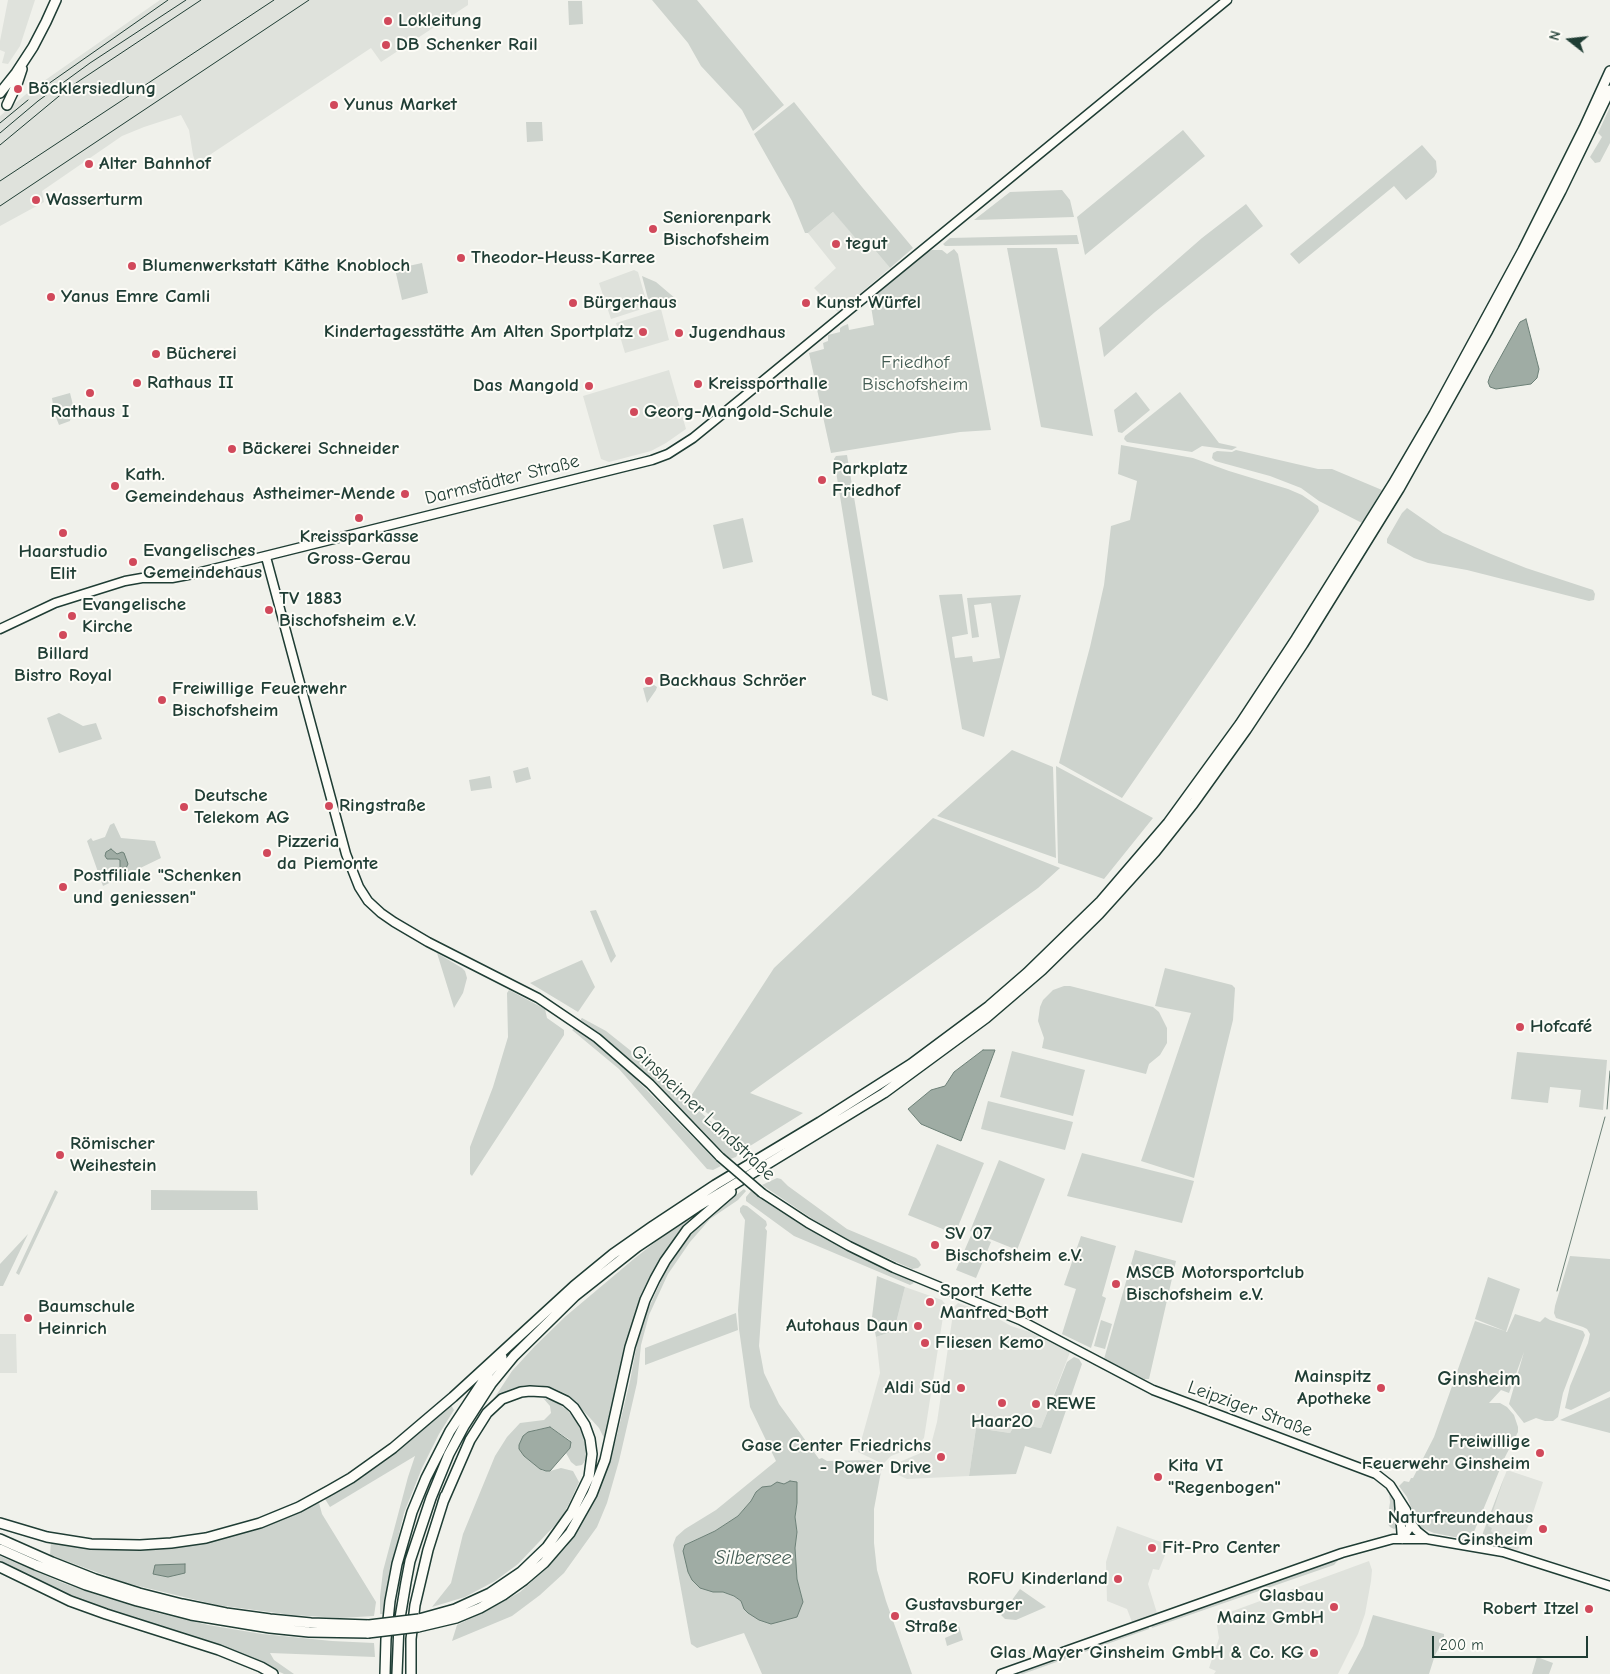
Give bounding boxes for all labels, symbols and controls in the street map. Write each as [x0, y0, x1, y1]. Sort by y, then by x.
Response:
place label: Lokleitung [398, 10, 482, 32]
marker: Lokleitung [382, 15, 394, 27]
north arrow [1545, 15, 1595, 65]
text: N [1546, 29, 1565, 42]
place label: DB Schenker Rail [396, 34, 538, 56]
marker: DB Schenker Rail [380, 39, 392, 51]
place label: Böcklersiedlung [28, 78, 156, 100]
marker: Böcklersiedlung [12, 83, 24, 95]
place label: Yunus Market [344, 94, 457, 116]
marker: Yunus Market [328, 99, 340, 111]
place label: Alter Bahnhof [99, 153, 211, 175]
marker: Alter Bahnhof [83, 158, 95, 170]
place label: Wasserturm [46, 189, 143, 211]
marker: Wasserturm [30, 194, 42, 206]
place label: Seniorenpark Bischofsheim [663, 207, 771, 251]
marker: Seniorenpark Bischofsheim [647, 223, 659, 235]
place label: tegut [846, 233, 888, 255]
marker: tegut [830, 238, 842, 250]
place label: Theodor-Heuss-Karree [471, 247, 655, 269]
marker: Theodor-Heuss-Karree [455, 252, 467, 264]
place label: Blumenwerkstatt Käthe Knobloch [142, 255, 410, 277]
marker: Blumenwerkstatt Käthe Knobloch [126, 260, 138, 272]
place label: Yanus Emre Camli [61, 286, 210, 308]
marker: Yanus Emre Camli [45, 291, 57, 303]
place label: Bürgerhaus [583, 292, 677, 314]
place label: Kunst Würfel [816, 292, 921, 314]
marker: Bürgerhaus [567, 297, 579, 309]
marker: Kunst Würfel [800, 297, 812, 309]
place label: Kindertagesstätte Am Alten Sportplatz [324, 321, 633, 343]
place label: Jugendhaus [689, 322, 785, 344]
marker: Kindertagesstätte Am Alten Sportplatz [637, 326, 649, 338]
marker: Jugendhaus [673, 327, 685, 339]
place label: Bücherei [166, 343, 237, 365]
marker: Bücherei [150, 348, 162, 360]
park label: Friedhof Bischofsheim [862, 352, 968, 396]
place label: Rathaus II [147, 372, 234, 394]
place label: Kreissporthalle [708, 373, 827, 395]
place label: Das Mangold [473, 375, 579, 397]
marker: Rathaus II [131, 377, 143, 389]
marker: Kreissporthalle [692, 378, 704, 390]
marker: Das Mangold [583, 380, 595, 392]
marker: Rathaus I [84, 387, 96, 399]
place label: Rathaus I [50, 401, 130, 423]
place label: Georg-Mangold-Schule [644, 401, 833, 423]
marker: Georg-Mangold-Schule [628, 406, 640, 418]
place label: Bäckerei Schneider [242, 438, 399, 460]
marker: Bäckerei Schneider [226, 443, 238, 455]
street label: Darmstädter Straße [422, 450, 582, 510]
place label: Parkplatz Friedhof [832, 458, 907, 502]
place label: Kath. Gemeindehaus [125, 464, 244, 508]
marker: Parkplatz Friedhof [816, 474, 828, 486]
marker: Kath. Gemeindehaus [109, 480, 121, 492]
place label: Astheimer-Mende [253, 483, 395, 505]
marker: Astheimer-Mende [399, 488, 411, 500]
marker: Kreissparkasse Gross-Gerau [353, 512, 365, 524]
place label: Kreissparkasse Gross-Gerau [299, 526, 419, 570]
marker: Haarstudio Elit [57, 527, 69, 539]
place label: Evangelisches Gemeindehaus [143, 540, 262, 584]
place label: Haarstudio Elit [18, 541, 108, 585]
marker: Evangelisches Gemeindehaus [127, 556, 139, 568]
place label: TV 1883 Bischofsheim e.V. [279, 588, 417, 632]
place label: Evangelische Kirche [82, 594, 186, 638]
marker: TV 1883 Bischofsheim e.V. [263, 604, 275, 616]
marker: Evangelische Kirche [66, 610, 78, 622]
marker: Billard Bistro Royal [57, 629, 69, 641]
place label: Billard Bistro Royal [14, 643, 112, 687]
place label: Backhaus Schröer [659, 670, 806, 692]
marker: Backhaus Schröer [643, 675, 655, 687]
place label: Freiwillige Feuerwehr Bischofsheim [172, 678, 347, 722]
marker: Freiwillige Feuerwehr Bischofsheim [156, 694, 168, 706]
place label: Deutsche Telekom AG [194, 785, 290, 829]
place label: Ringstraße [339, 795, 426, 817]
marker: Ringstraße [323, 800, 335, 812]
marker: Deutsche Telekom AG [178, 801, 190, 813]
place label: Pizzeria da Piemonte [277, 831, 378, 875]
marker: Pizzeria da Piemonte [261, 847, 273, 859]
place label: Postfiliale "Schenken und geniessen" [73, 865, 241, 909]
marker: Postfiliale "Schenken und geniessen" [57, 881, 69, 893]
place label: Hofcafé [1530, 1016, 1592, 1038]
marker: Hofcafé [1514, 1021, 1526, 1033]
street label: Ginsheimer Landstraße [626, 1040, 780, 1186]
place label: Römischer Weihestein [70, 1133, 157, 1177]
marker: Römischer Weihestein [54, 1149, 66, 1161]
place label: SV 07 Bischofsheim e.V. [945, 1223, 1083, 1267]
marker: SV 07 Bischofsheim e.V. [929, 1239, 941, 1251]
place label: MSCB Motorsportclub Bischofsheim e.V. [1126, 1262, 1304, 1306]
marker: MSCB Motorsportclub Bischofsheim e.V. [1110, 1278, 1122, 1290]
place label: Sport Kette Manfred Bott [940, 1280, 1048, 1324]
place label: Baumschule Heinrich [38, 1296, 135, 1340]
marker: Sport Kette Manfred Bott [924, 1296, 936, 1308]
marker: Baumschule Heinrich [22, 1312, 34, 1324]
place label: Autohaus Daun [786, 1315, 908, 1337]
marker: Autohaus Daun [912, 1320, 924, 1332]
place label: Fliesen Kemo [935, 1332, 1044, 1354]
marker: Fliesen Kemo [919, 1337, 931, 1349]
place label: Mainspitz Apotheke [1294, 1366, 1371, 1410]
district label: Ginsheim [1437, 1366, 1521, 1392]
street label: Leipziger Straße [1185, 1376, 1315, 1442]
place label: Aldi Süd [885, 1377, 951, 1399]
marker: Aldi Süd [955, 1382, 967, 1394]
marker: Mainspitz Apotheke [1375, 1382, 1387, 1394]
place label: REWE [1046, 1393, 1096, 1415]
marker: Haar2O [996, 1397, 1008, 1409]
marker: REWE [1030, 1398, 1042, 1410]
place label: Haar2O [971, 1411, 1033, 1433]
place label: Freiwillige Feuerwehr Ginsheim [1362, 1431, 1530, 1475]
place label: Gase Center Friedrichs - Power Drive [741, 1435, 931, 1479]
marker: Freiwillige Feuerwehr Ginsheim [1534, 1447, 1546, 1459]
marker: Gase Center Friedrichs - Power Drive [935, 1451, 947, 1463]
place label: Kita VI "Regenbogen" [1168, 1455, 1281, 1499]
marker: Kita VI "Regenbogen" [1152, 1471, 1164, 1483]
place label: Naturfreundehaus Ginsheim [1388, 1507, 1533, 1551]
marker: Naturfreundehaus Ginsheim [1537, 1523, 1549, 1535]
place label: Fit-Pro Center [1162, 1537, 1280, 1559]
marker: Fit-Pro Center [1146, 1542, 1158, 1554]
water label: Silbersee [714, 1546, 792, 1570]
place label: ROFU Kinderland [967, 1568, 1108, 1590]
marker: ROFU Kinderland [1112, 1573, 1124, 1585]
place label: Glasbau Mainz GmbH [1217, 1585, 1324, 1629]
place label: Gustavsburger Straße [905, 1594, 1022, 1638]
place label: Robert Itzel [1483, 1598, 1579, 1620]
marker: Glasbau Mainz GmbH [1328, 1601, 1340, 1613]
marker: Robert Itzel [1583, 1603, 1595, 1615]
marker: Gustavsburger Straße [889, 1610, 901, 1622]
scale bar [1435, 1626, 1591, 1658]
text: 200 m [1440, 1636, 1484, 1654]
place label: Glas Mayer Ginsheim GmbH & Co. KG [990, 1642, 1304, 1664]
marker: Glas Mayer Ginsheim GmbH & Co. KG [1308, 1647, 1320, 1659]

